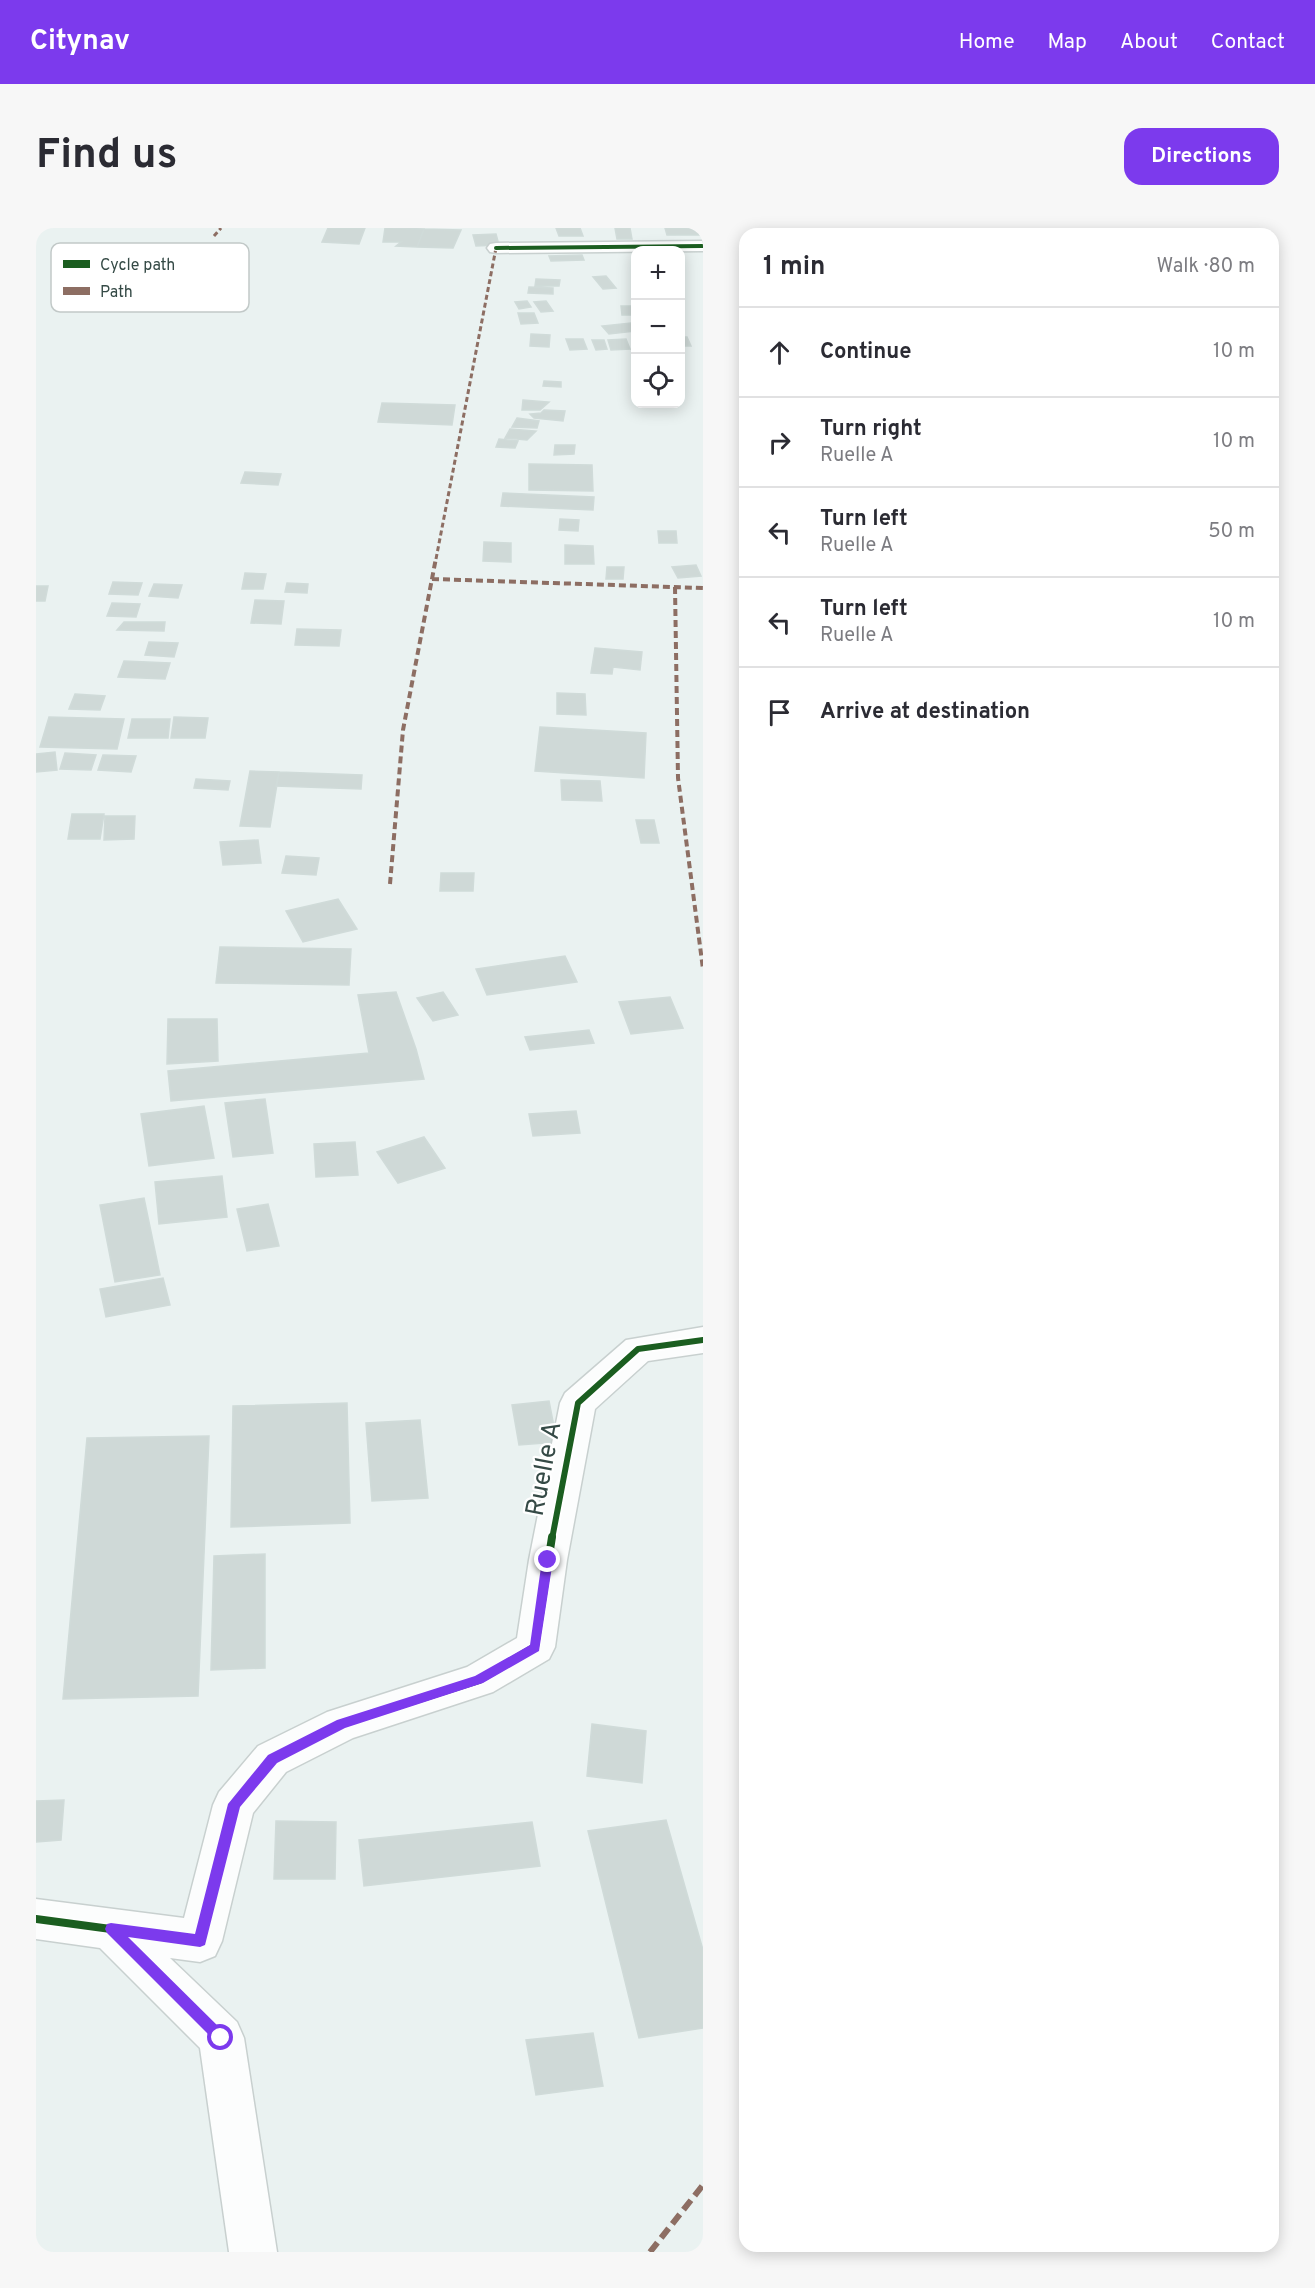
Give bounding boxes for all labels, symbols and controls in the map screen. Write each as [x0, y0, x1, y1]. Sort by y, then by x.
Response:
text: Citynav [30, 24, 130, 60]
text: Home [959, 29, 1015, 56]
text: Map [1048, 29, 1087, 56]
text: About [1120, 29, 1178, 56]
text: Contact [1211, 29, 1285, 56]
button: Directions [1124, 128, 1279, 185]
text: Find us [36, 130, 177, 183]
legend [51, 243, 249, 312]
map controls [631, 246, 685, 408]
button: + [631, 246, 685, 300]
text: 1 min [763, 251, 825, 284]
text: Walk · 80 m [1156, 254, 1255, 280]
text: Cycle path [100, 256, 175, 276]
text: Path [100, 283, 133, 303]
button: − [631, 300, 685, 354]
icon: ahead [763, 336, 796, 369]
text: Continue [820, 339, 911, 366]
text: 10 m [1213, 339, 1255, 365]
button: locate [631, 354, 685, 408]
text: Turn right [820, 416, 922, 443]
icon: right [763, 426, 796, 459]
text: 10 m [1213, 429, 1255, 455]
text: Ruelle A [820, 443, 894, 469]
text: Turn left [820, 506, 908, 533]
icon: left [763, 516, 796, 549]
text: 50 m [1208, 519, 1255, 545]
text: Ruelle A [820, 533, 894, 559]
text: Turn left [820, 596, 908, 623]
icon: left [763, 606, 796, 639]
text: 10 m [1213, 609, 1255, 635]
text: Ruelle A [820, 623, 894, 649]
icon: arrive [763, 696, 796, 729]
text: Arrive at destination [820, 699, 1030, 726]
street label: Ruelle A [520, 1419, 570, 1519]
route end [534, 1546, 560, 1572]
route start [207, 2024, 233, 2050]

